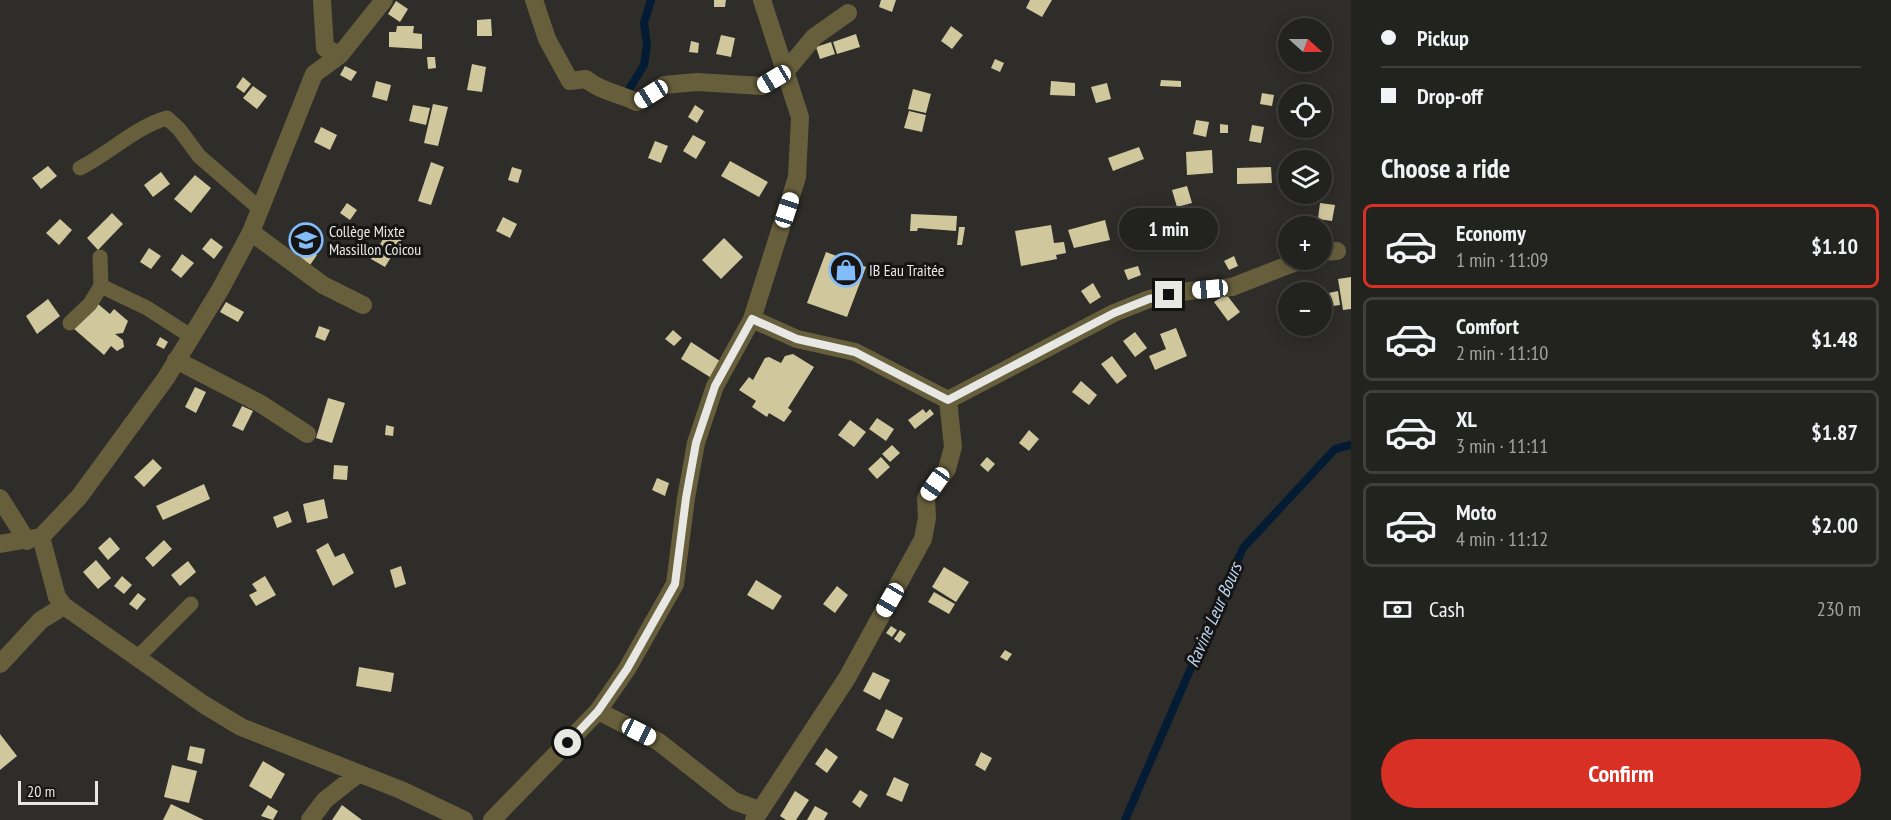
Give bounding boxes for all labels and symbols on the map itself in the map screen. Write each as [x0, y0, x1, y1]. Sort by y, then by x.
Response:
north arrow [1278, 18, 1332, 72]
car [754, 62, 794, 96]
car [631, 77, 671, 111]
car [773, 190, 801, 230]
callout: 1 min [1120, 208, 1218, 250]
place label: Collège Mixte Massillon Coicou [329, 221, 421, 259]
school or university icon: Collège Mixte Massillon Coicou [288, 222, 324, 258]
shop icon: IB Eau Traitée [828, 252, 864, 288]
place label: IB Eau Traitée [869, 260, 944, 280]
car [1191, 278, 1229, 300]
route end [1155, 281, 1182, 308]
car [917, 464, 953, 504]
water label: Ravine Leur Bours [1180, 557, 1248, 670]
car [873, 580, 907, 620]
car [619, 716, 659, 748]
route start [554, 729, 581, 756]
scale bar [18, 778, 98, 806]

